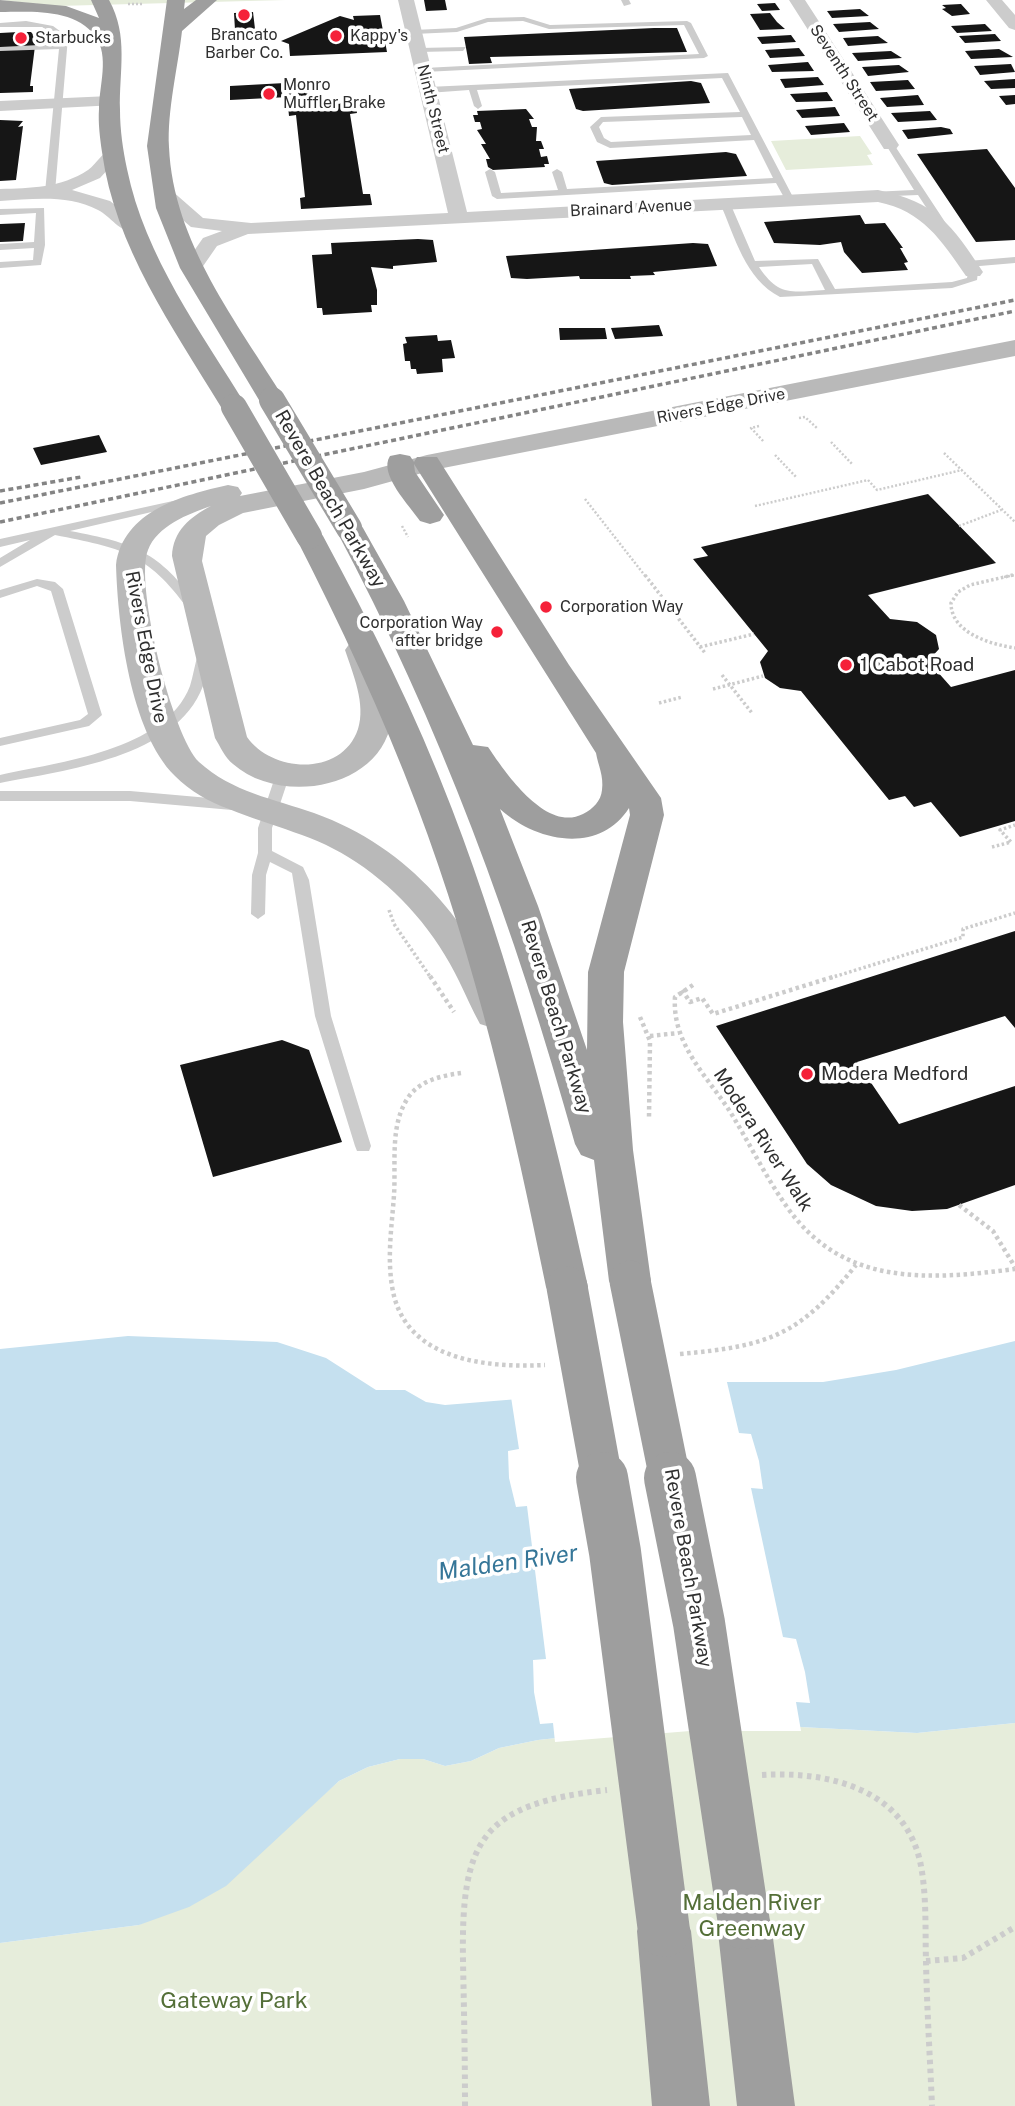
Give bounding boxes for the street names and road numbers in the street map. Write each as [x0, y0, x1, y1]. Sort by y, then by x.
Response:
street label: Seventh Street [806, 21, 882, 125]
street label: Ninth Street [413, 62, 453, 156]
street label: Brainard Avenue [569, 195, 693, 221]
street label: Rivers Edge Drive [655, 384, 787, 428]
street label: Revere Beach Parkway [270, 406, 390, 592]
street label: Rivers Edge Drive [120, 569, 172, 725]
street label: Revere Beach Parkway [516, 917, 596, 1117]
street label: Modera River Walk [708, 1064, 818, 1216]
street label: Revere Beach Parkway [659, 1467, 717, 1669]

